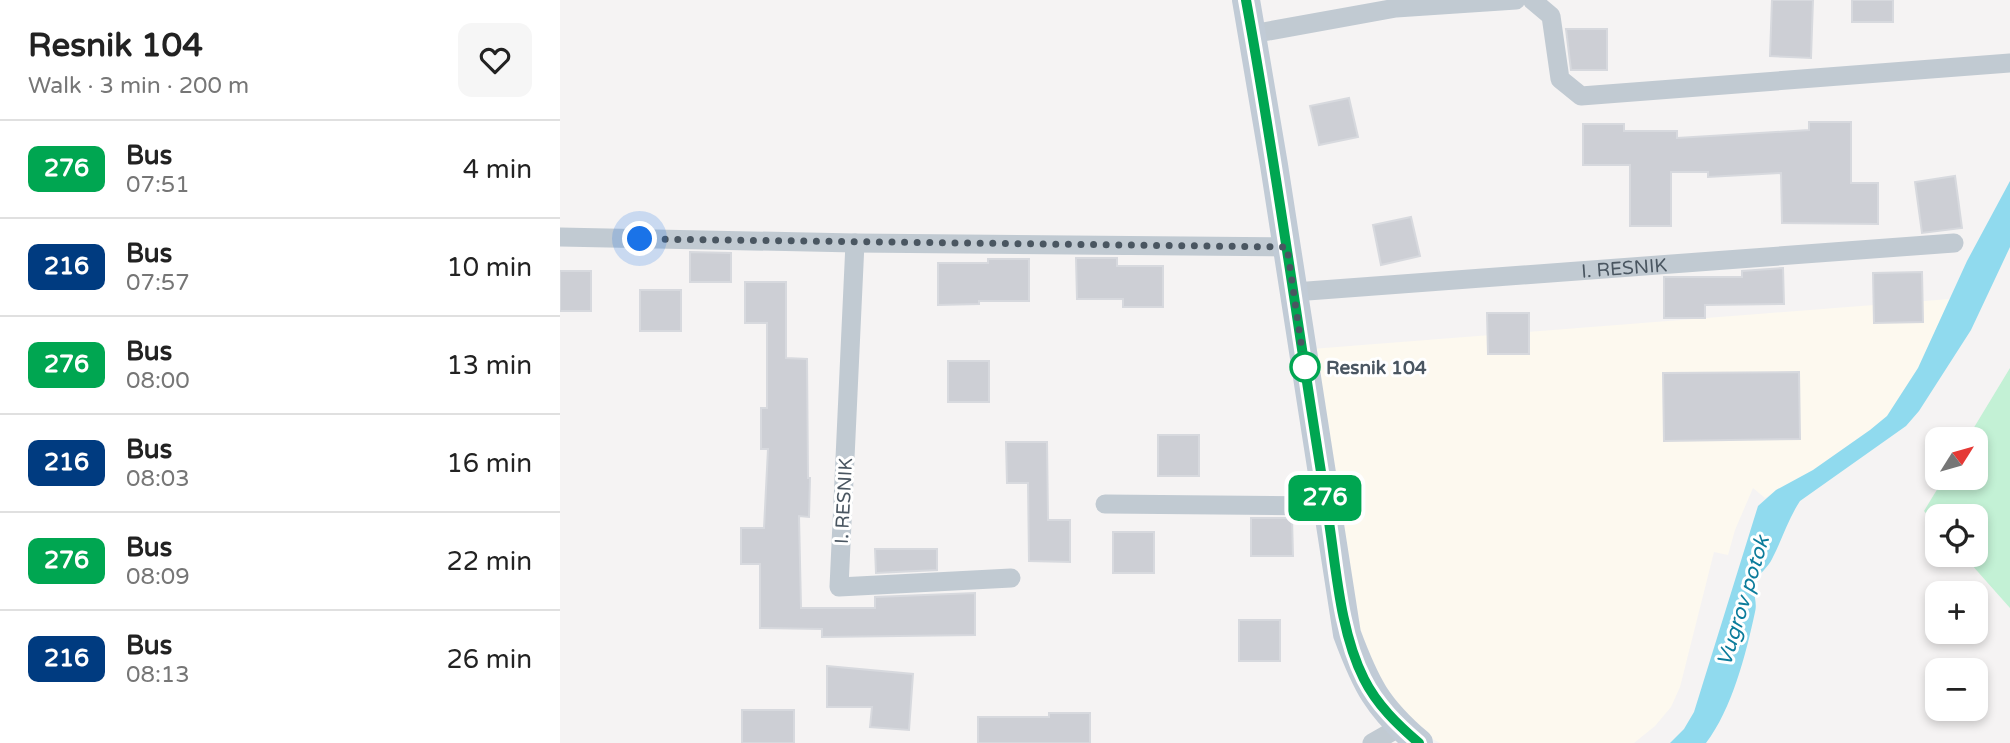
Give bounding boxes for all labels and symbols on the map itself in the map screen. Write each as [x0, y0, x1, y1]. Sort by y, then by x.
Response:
your location [622, 221, 657, 256]
street label: I. RESNIK [1580, 254, 1668, 283]
marker: Resnik 104 [1290, 352, 1320, 382]
place label: Resnik 104 [1326, 357, 1427, 379]
north arrow [1925, 427, 1988, 490]
street label: I. RESNIK [831, 457, 857, 545]
line badge: 276 [1285, 475, 1365, 521]
water label: Vugrov potok [1712, 532, 1776, 669]

